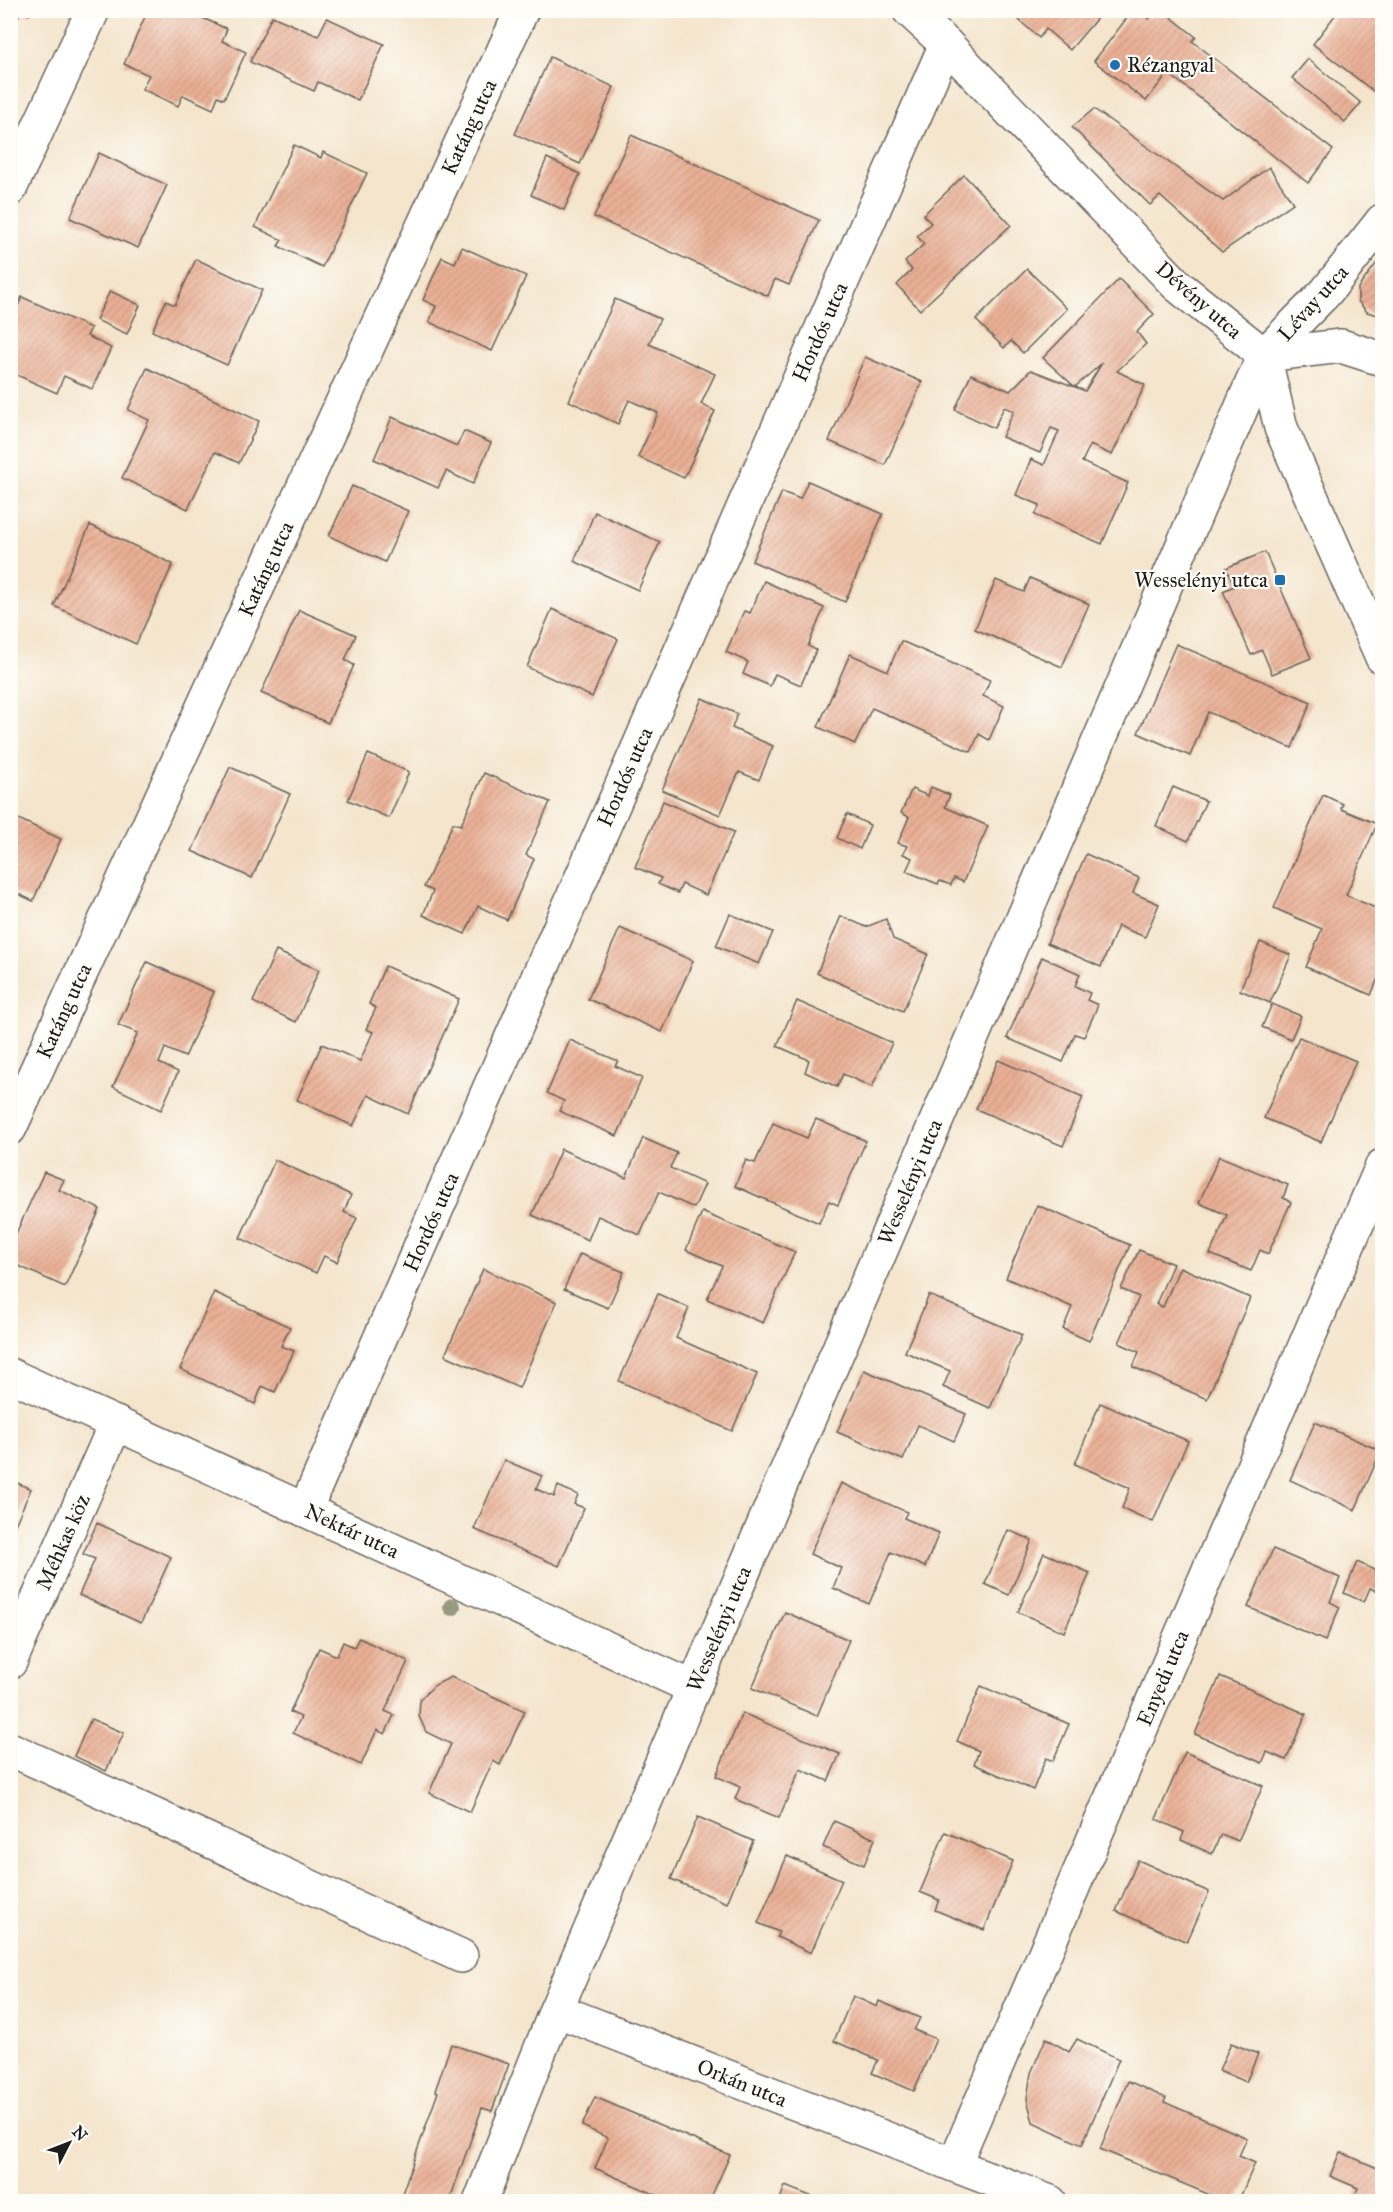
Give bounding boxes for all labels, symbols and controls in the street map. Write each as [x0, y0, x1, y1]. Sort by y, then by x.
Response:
place label: Rézangyal [1127, 52, 1215, 78]
marker: Rézangyal [1108, 58, 1122, 72]
street label: Katáng utca [436, 75, 502, 179]
street label: Dévény utca [1151, 256, 1247, 344]
street label: Lévay utca [1272, 259, 1354, 346]
street label: Hordós utca [787, 278, 854, 386]
street label: Katáng utca [233, 517, 299, 621]
place label: Wesselényi utca [1134, 567, 1268, 593]
marker: Wesselényi utca [1273, 573, 1287, 587]
street label: Hordós utca [592, 723, 659, 831]
street label: Katáng utca [31, 959, 97, 1063]
street label: Wesselényi utca [872, 1115, 948, 1249]
street label: Hordós utca [398, 1168, 465, 1276]
street label: Méhkas köz [30, 1490, 96, 1594]
street label: Nektár utca [301, 1498, 403, 1564]
street label: Wesselényi utca [681, 1562, 757, 1696]
street label: Enyedi utca [1131, 1626, 1195, 1730]
street label: Orkán utca [693, 2053, 791, 2113]
north arrow [39, 2113, 99, 2173]
text: N [68, 2122, 92, 2145]

